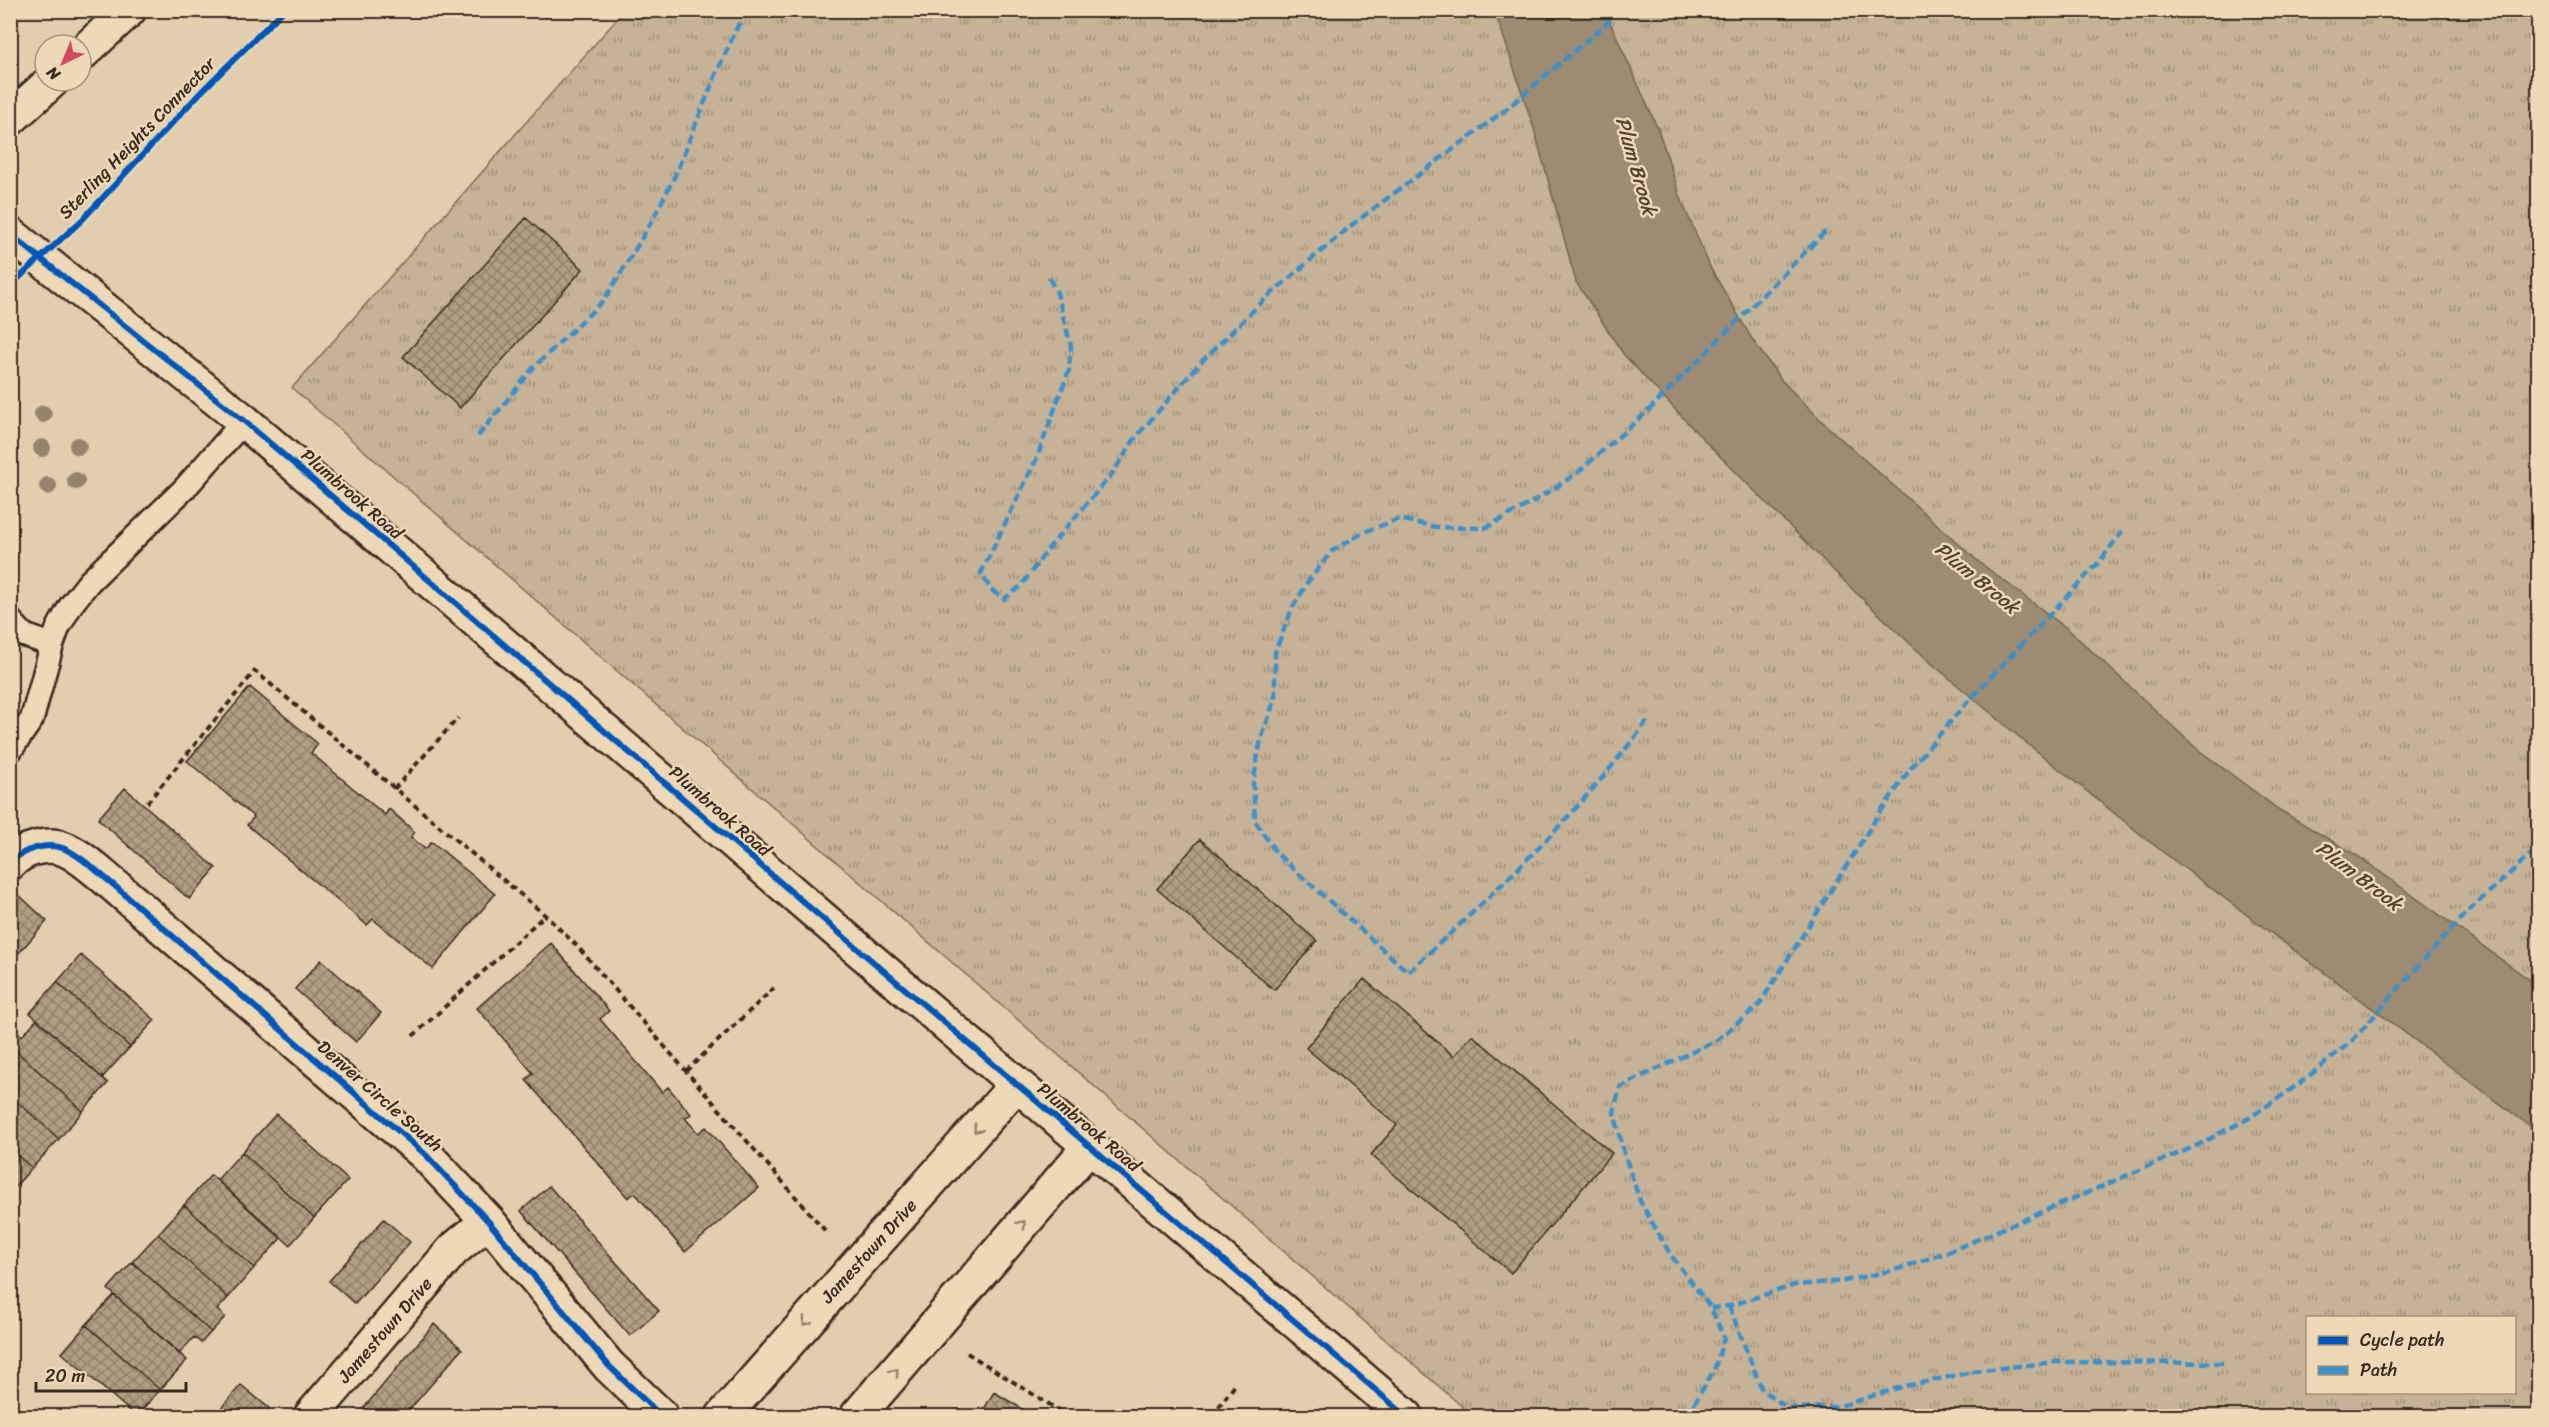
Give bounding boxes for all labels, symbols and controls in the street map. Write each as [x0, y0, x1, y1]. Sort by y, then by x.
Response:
north arrow [33, 33, 93, 93]
street label: Sterling Heights Connector [50, 48, 225, 227]
text: N [39, 59, 68, 89]
water label: Plum Brook [1605, 113, 1667, 222]
street label: Plumbrook Road [293, 440, 412, 549]
water label: Plum Brook [1927, 533, 2029, 625]
street label: Plumbrook Road [661, 757, 780, 866]
water label: Plum Brook [2308, 832, 2412, 922]
street label: Denver Circle South [310, 1032, 450, 1160]
street label: Plumbrook Road [1030, 1074, 1149, 1181]
one-way arrow [973, 1122, 984, 1132]
street label: Jamestown Drive [812, 1191, 925, 1312]
one-way arrow [1015, 1220, 1026, 1231]
street label: Jamestown Drive [329, 1269, 441, 1391]
one-way arrow [802, 1315, 813, 1326]
legend [2306, 1316, 2516, 1394]
text: Cycle path [2360, 1324, 2444, 1356]
text: Path [2360, 1354, 2397, 1386]
scale bar [36, 1355, 186, 1393]
text: 20 m [45, 1360, 85, 1392]
one-way arrow [888, 1368, 899, 1379]

